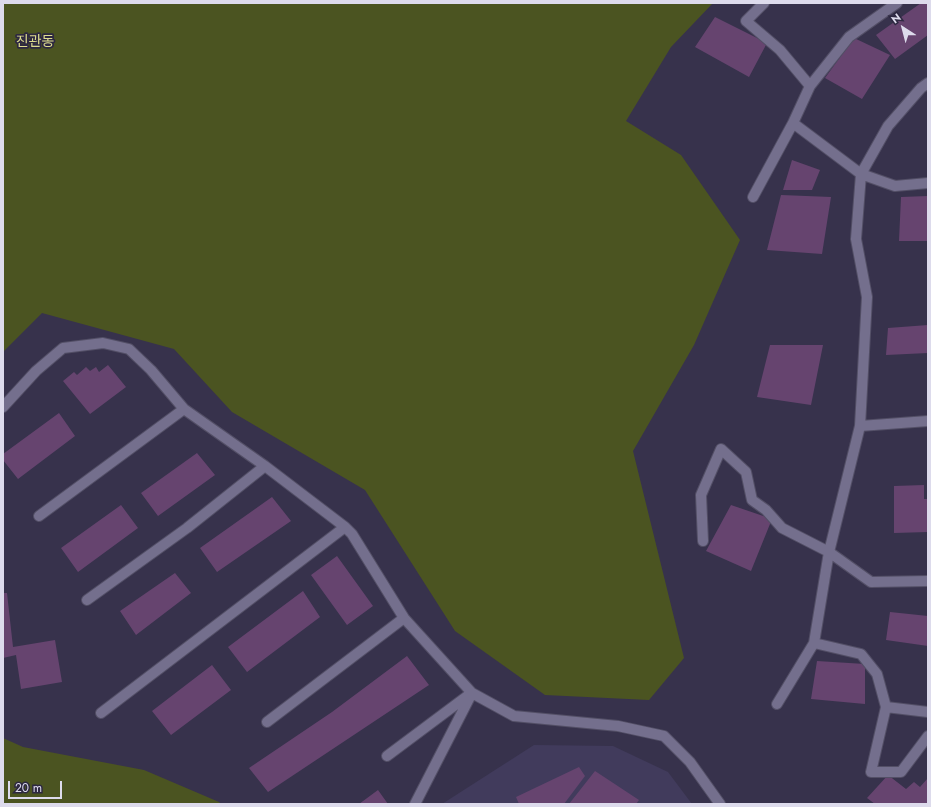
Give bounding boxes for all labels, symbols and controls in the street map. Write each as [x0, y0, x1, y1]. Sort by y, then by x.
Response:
north arrow [883, 8, 923, 48]
text: N [888, 9, 904, 27]
district label: 진관동 [16, 35, 54, 51]
scale bar [10, 773, 64, 799]
text: 20 m [15, 779, 42, 797]

